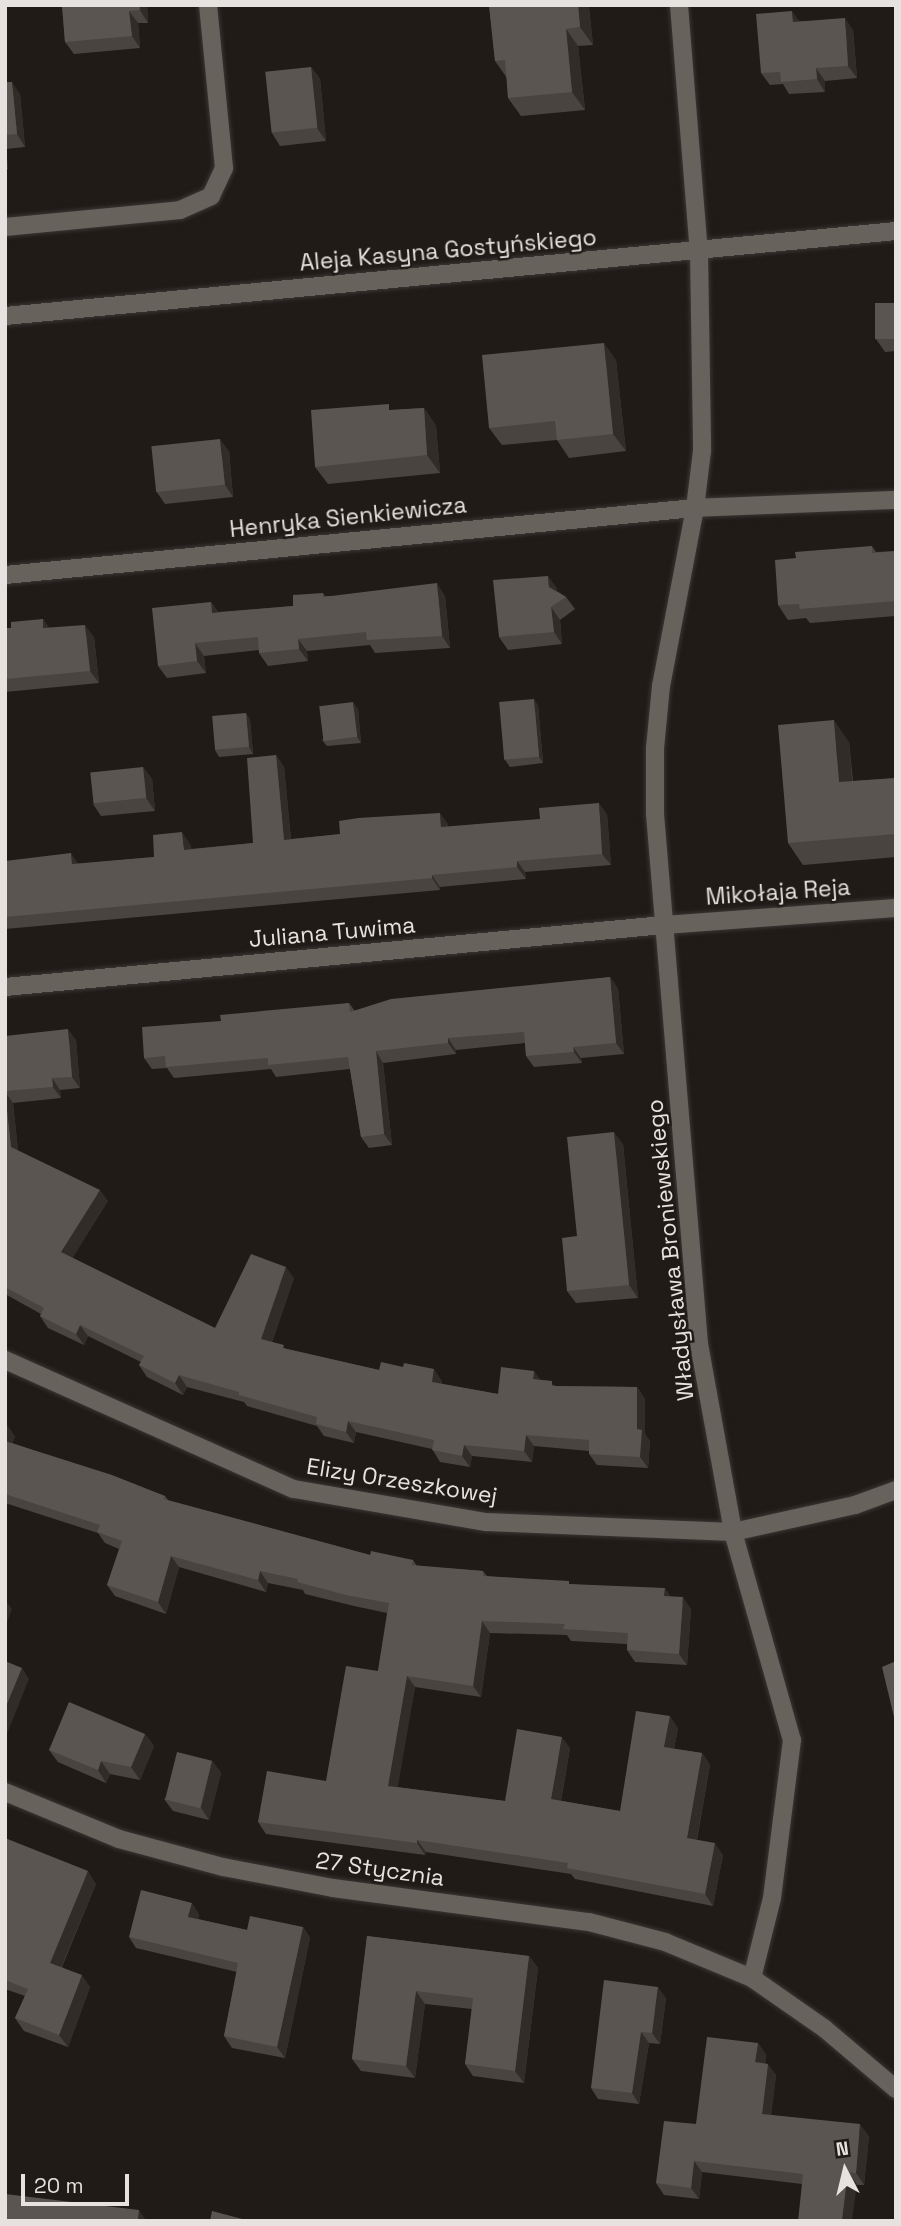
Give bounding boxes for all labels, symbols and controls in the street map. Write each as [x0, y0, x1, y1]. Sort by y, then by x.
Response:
street label: Aleja Kasyna Gostyńskiego [298, 223, 598, 277]
street label: Henryka Sienkiewicza [228, 491, 468, 543]
street label: Mikołaja Reja [705, 873, 851, 911]
street label: Juliana Tuwima [247, 911, 417, 953]
street label: Władysława Broniewskiego [640, 1098, 700, 1402]
street label: Elizy Orzeszkowej [305, 1452, 499, 1510]
street label: 27 Stycznia [314, 1846, 446, 1892]
north arrow [810, 2135, 880, 2205]
text: N [835, 2135, 850, 2162]
scale bar [24, 2160, 133, 2204]
text: 20 m [34, 2172, 84, 2199]

